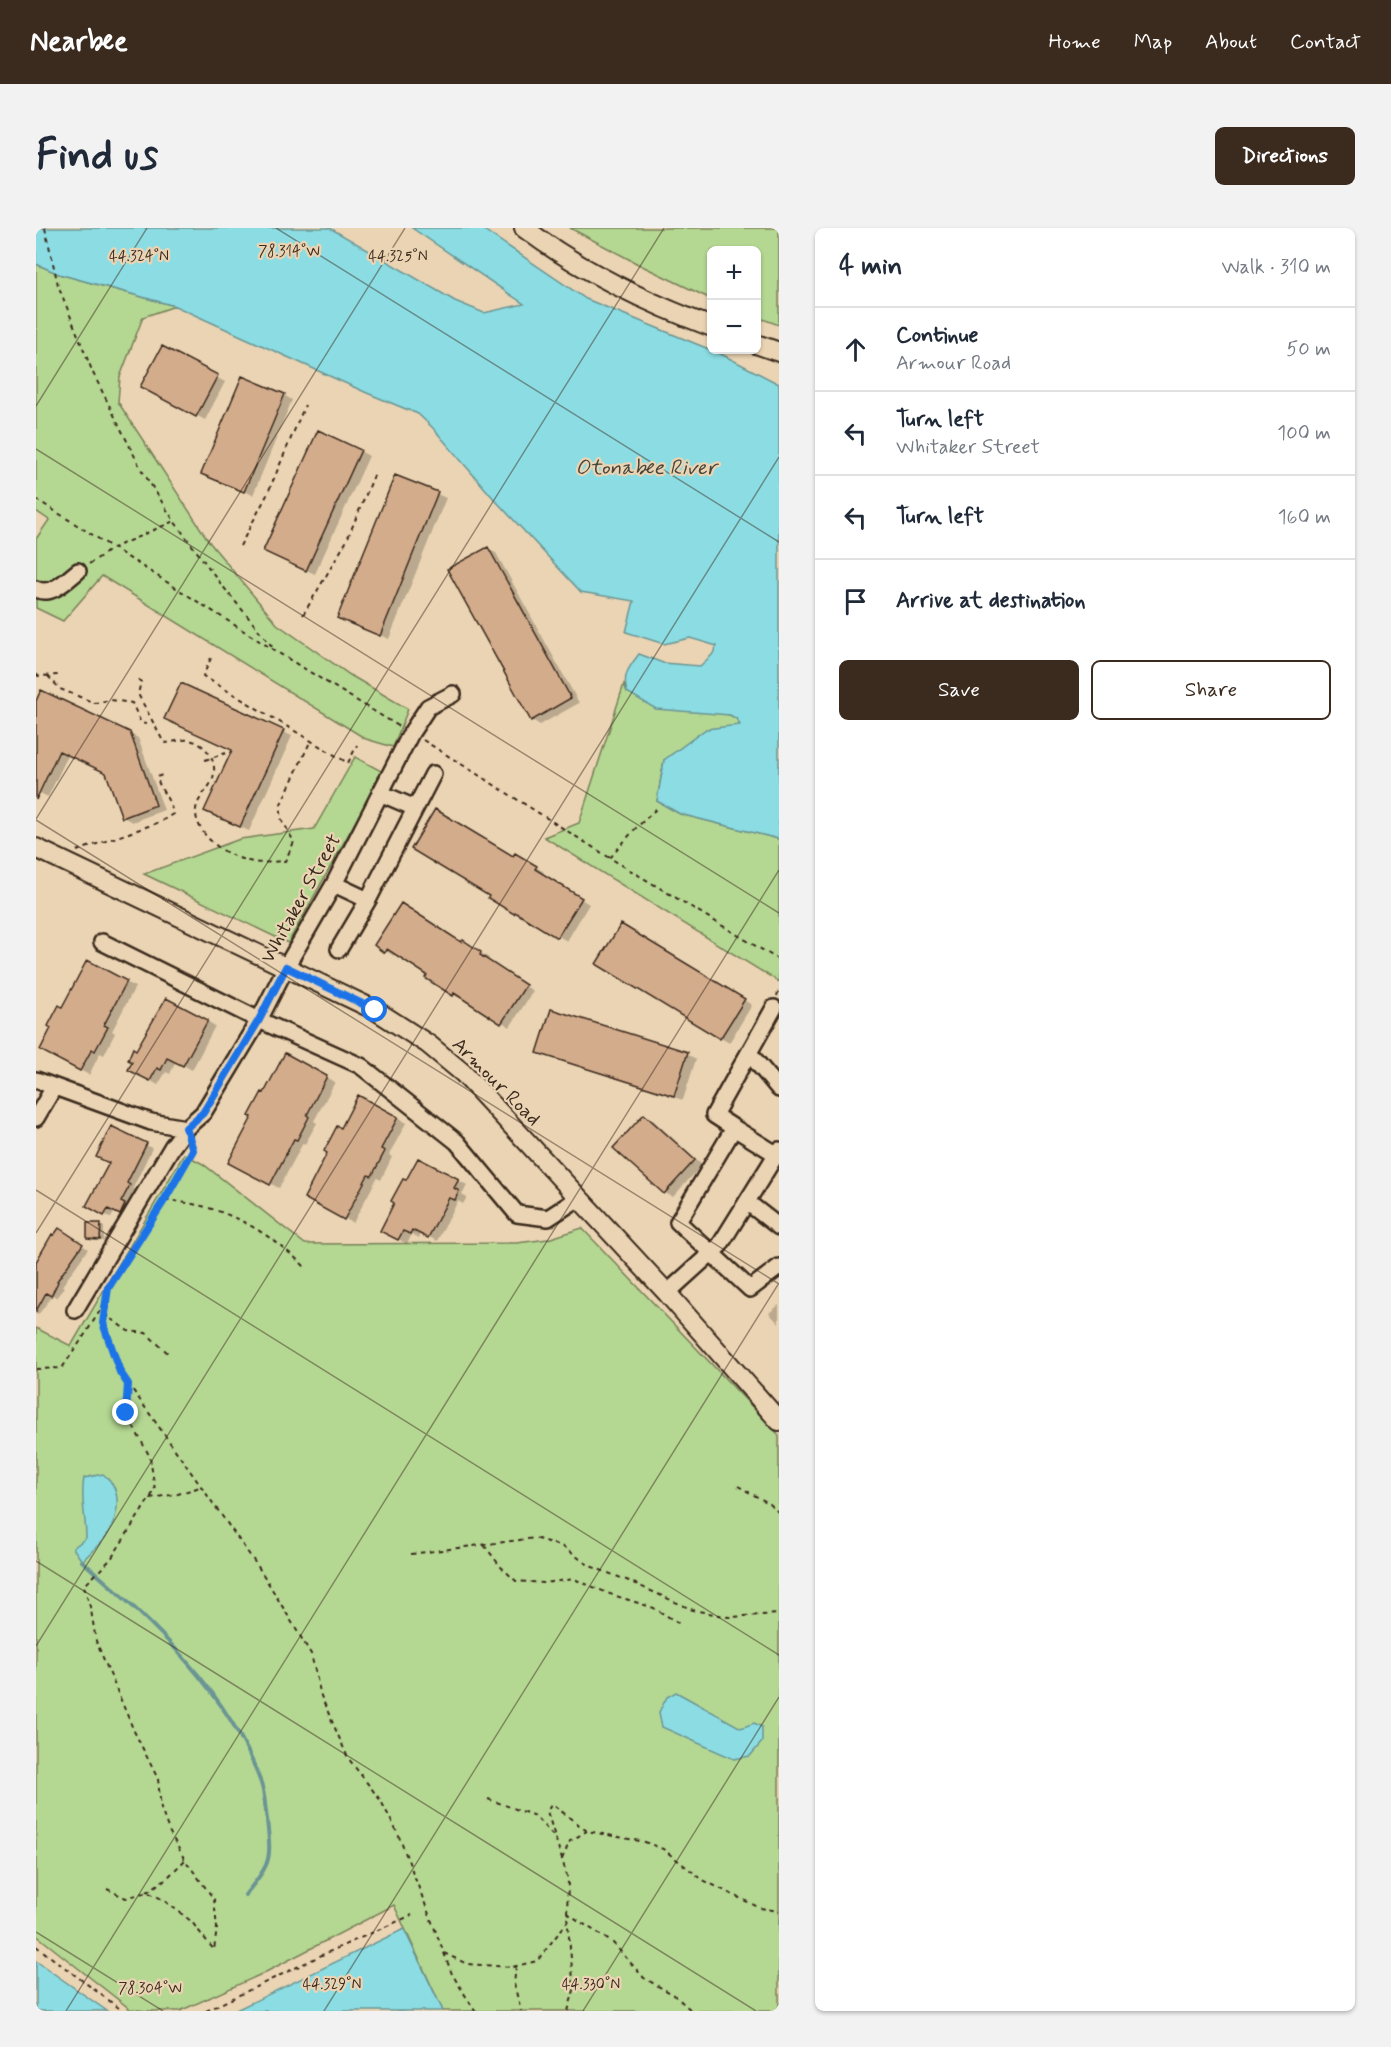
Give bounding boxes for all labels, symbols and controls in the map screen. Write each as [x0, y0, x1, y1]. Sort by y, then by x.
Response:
text: Nearbee [30, 24, 128, 61]
text: Home [1049, 28, 1101, 56]
text: Map [1134, 28, 1172, 56]
text: About [1205, 28, 1257, 56]
text: Contact [1290, 28, 1361, 56]
button: Directions [1215, 127, 1355, 185]
text: Find us [36, 129, 158, 184]
text: 78.314°W [258, 242, 320, 262]
map controls [707, 246, 761, 354]
button: + [707, 246, 761, 300]
text: 44.324°N [109, 247, 169, 267]
text: 44.325°N [368, 247, 428, 267]
text: 4 min [839, 250, 902, 284]
text: Walk · 310 m [1221, 254, 1331, 281]
button: − [707, 300, 761, 354]
text: Continue [896, 322, 978, 350]
icon: ahead [839, 333, 872, 366]
text: 50 m [1286, 336, 1331, 363]
text: Armour Road [896, 350, 1011, 377]
text: Turn left [896, 406, 984, 434]
icon: left [839, 417, 872, 450]
text: 100 m [1277, 420, 1331, 447]
text: Whitaker Street [896, 434, 1040, 461]
water label: Otonabee River [575, 454, 720, 482]
icon: left [839, 501, 872, 534]
text: Turn left [896, 503, 984, 531]
text: 160 m [1278, 504, 1331, 531]
icon: arrive [839, 585, 872, 618]
text: Arrive at destination [896, 587, 1086, 615]
button: Save [839, 660, 1079, 720]
button: Share [1091, 660, 1331, 720]
street label: Whitaker Street [255, 829, 348, 968]
route start [361, 996, 387, 1022]
street label: Armour Road [446, 1032, 546, 1132]
route end [112, 1399, 138, 1425]
text: 44.329°N [302, 1975, 362, 1995]
text: 44.330°N [562, 1975, 620, 1995]
text: 78.304°W [118, 1979, 182, 1999]

